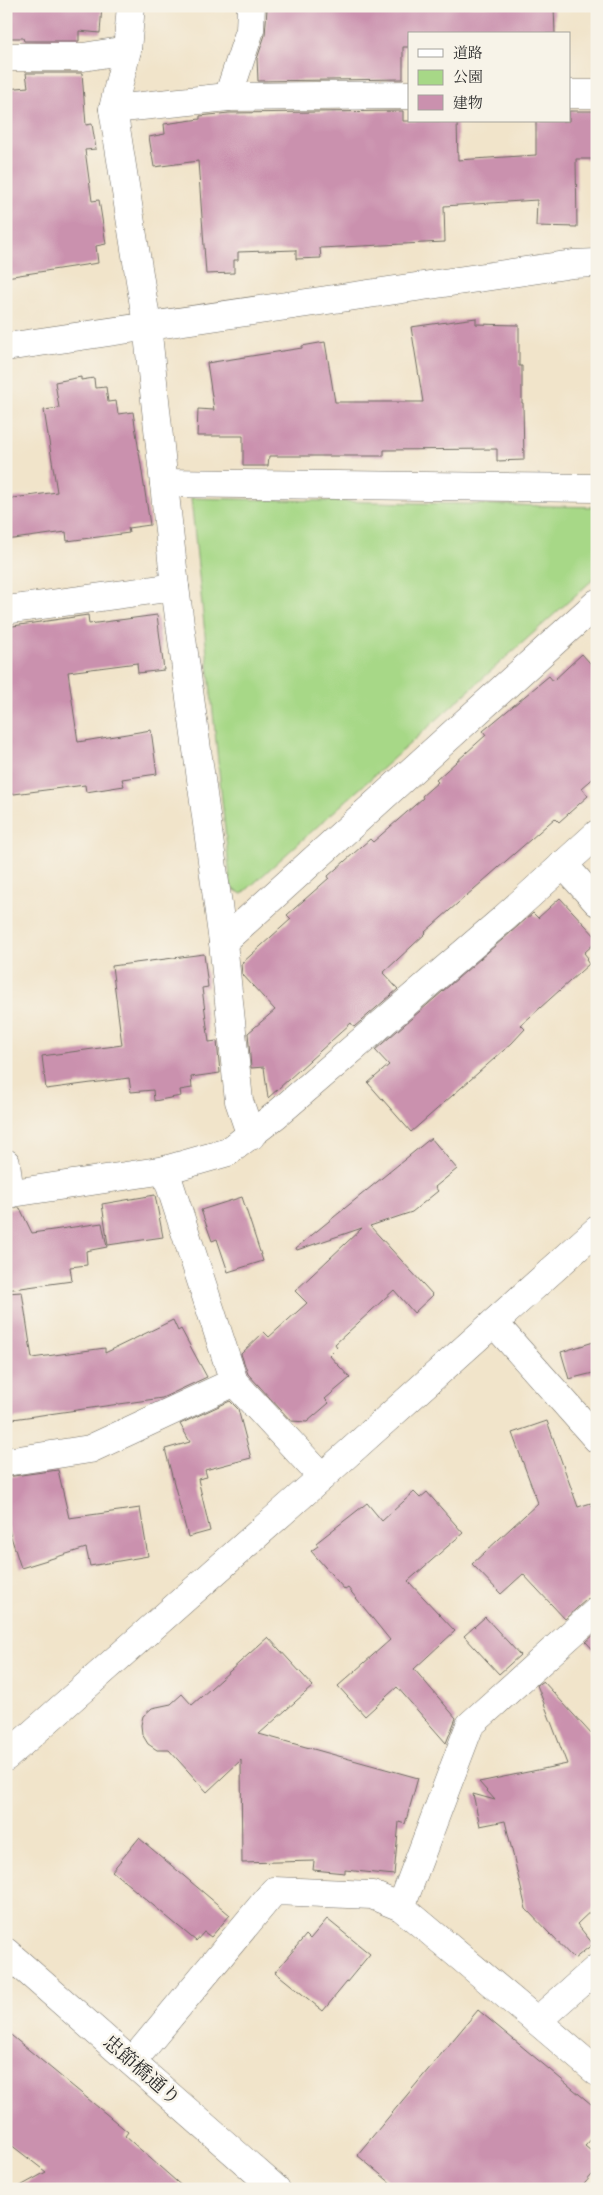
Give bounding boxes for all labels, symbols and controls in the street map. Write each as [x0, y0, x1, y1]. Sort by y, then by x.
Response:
legend [408, 32, 570, 122]
text: 道路 [453, 44, 483, 62]
text: 公園 [453, 68, 483, 86]
text: 建物 [453, 94, 483, 112]
street label: 忠節橋通り [99, 2030, 185, 2110]

